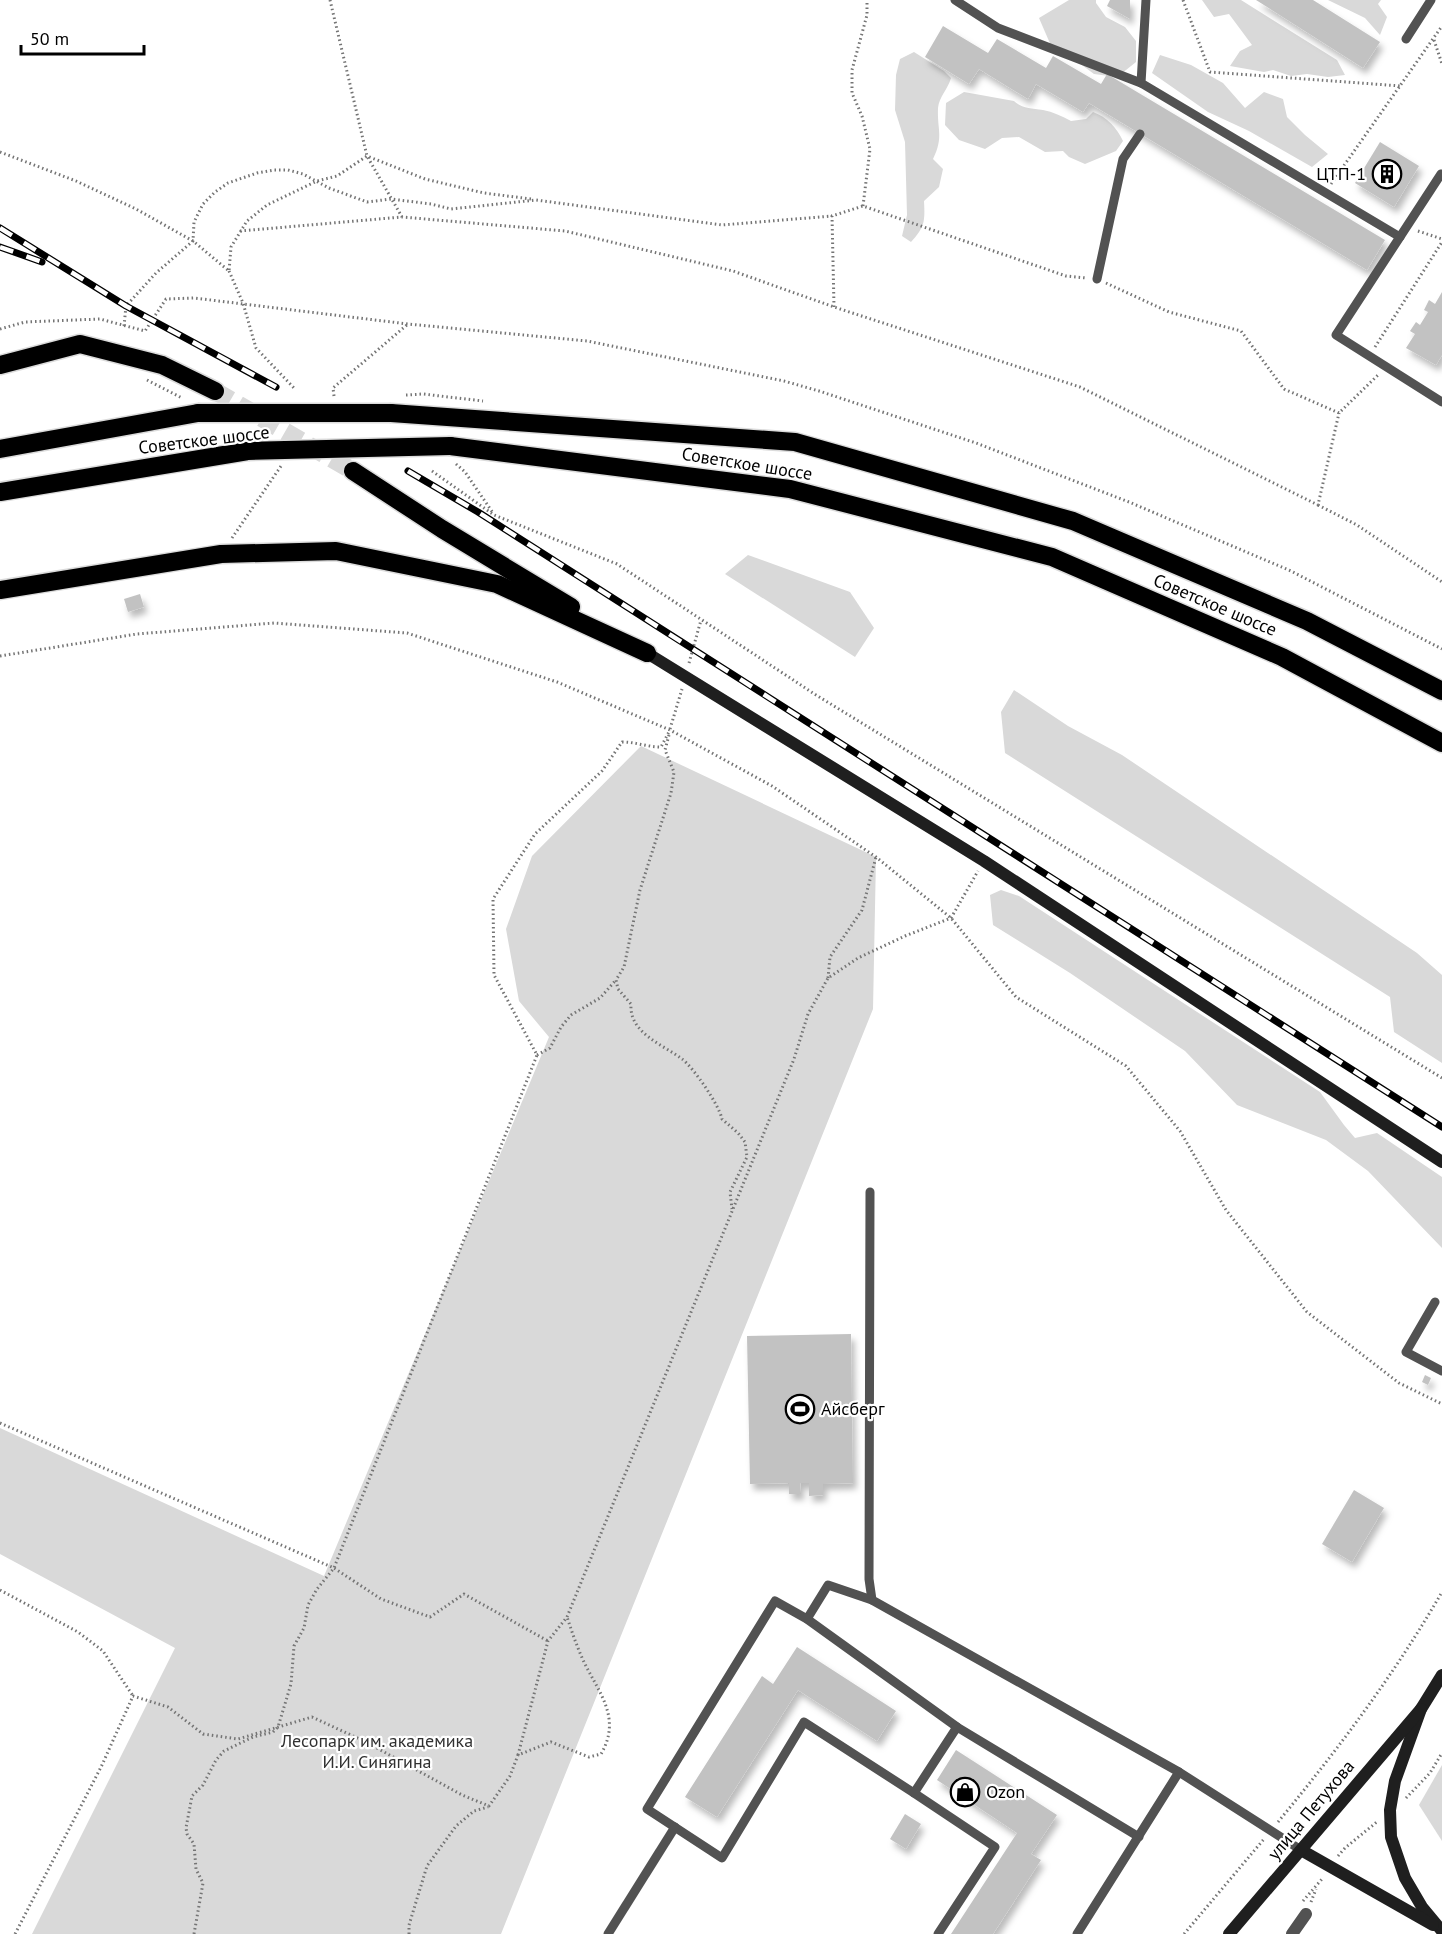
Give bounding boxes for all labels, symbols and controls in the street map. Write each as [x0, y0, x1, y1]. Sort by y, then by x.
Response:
scale bar [21, 18, 144, 56]
text: 50 m [30, 27, 69, 50]
building icon: ЦТП-1 [1371, 158, 1403, 190]
place label: ЦТП-1 [1316, 162, 1366, 185]
street label: Советское шоссе [137, 420, 271, 459]
street label: Советское шоссе [680, 442, 814, 485]
street label: Советское шоссе [1150, 568, 1280, 641]
sports icon: Айсберг [784, 1393, 816, 1425]
place label: Айсберг [821, 1397, 885, 1420]
park label: Лесопарк им. академика И.И. Синягина [280, 1729, 473, 1773]
street label: улица Петухова [1262, 1755, 1359, 1864]
shop icon: Ozon [949, 1776, 981, 1808]
place label: Ozon [986, 1780, 1025, 1803]

